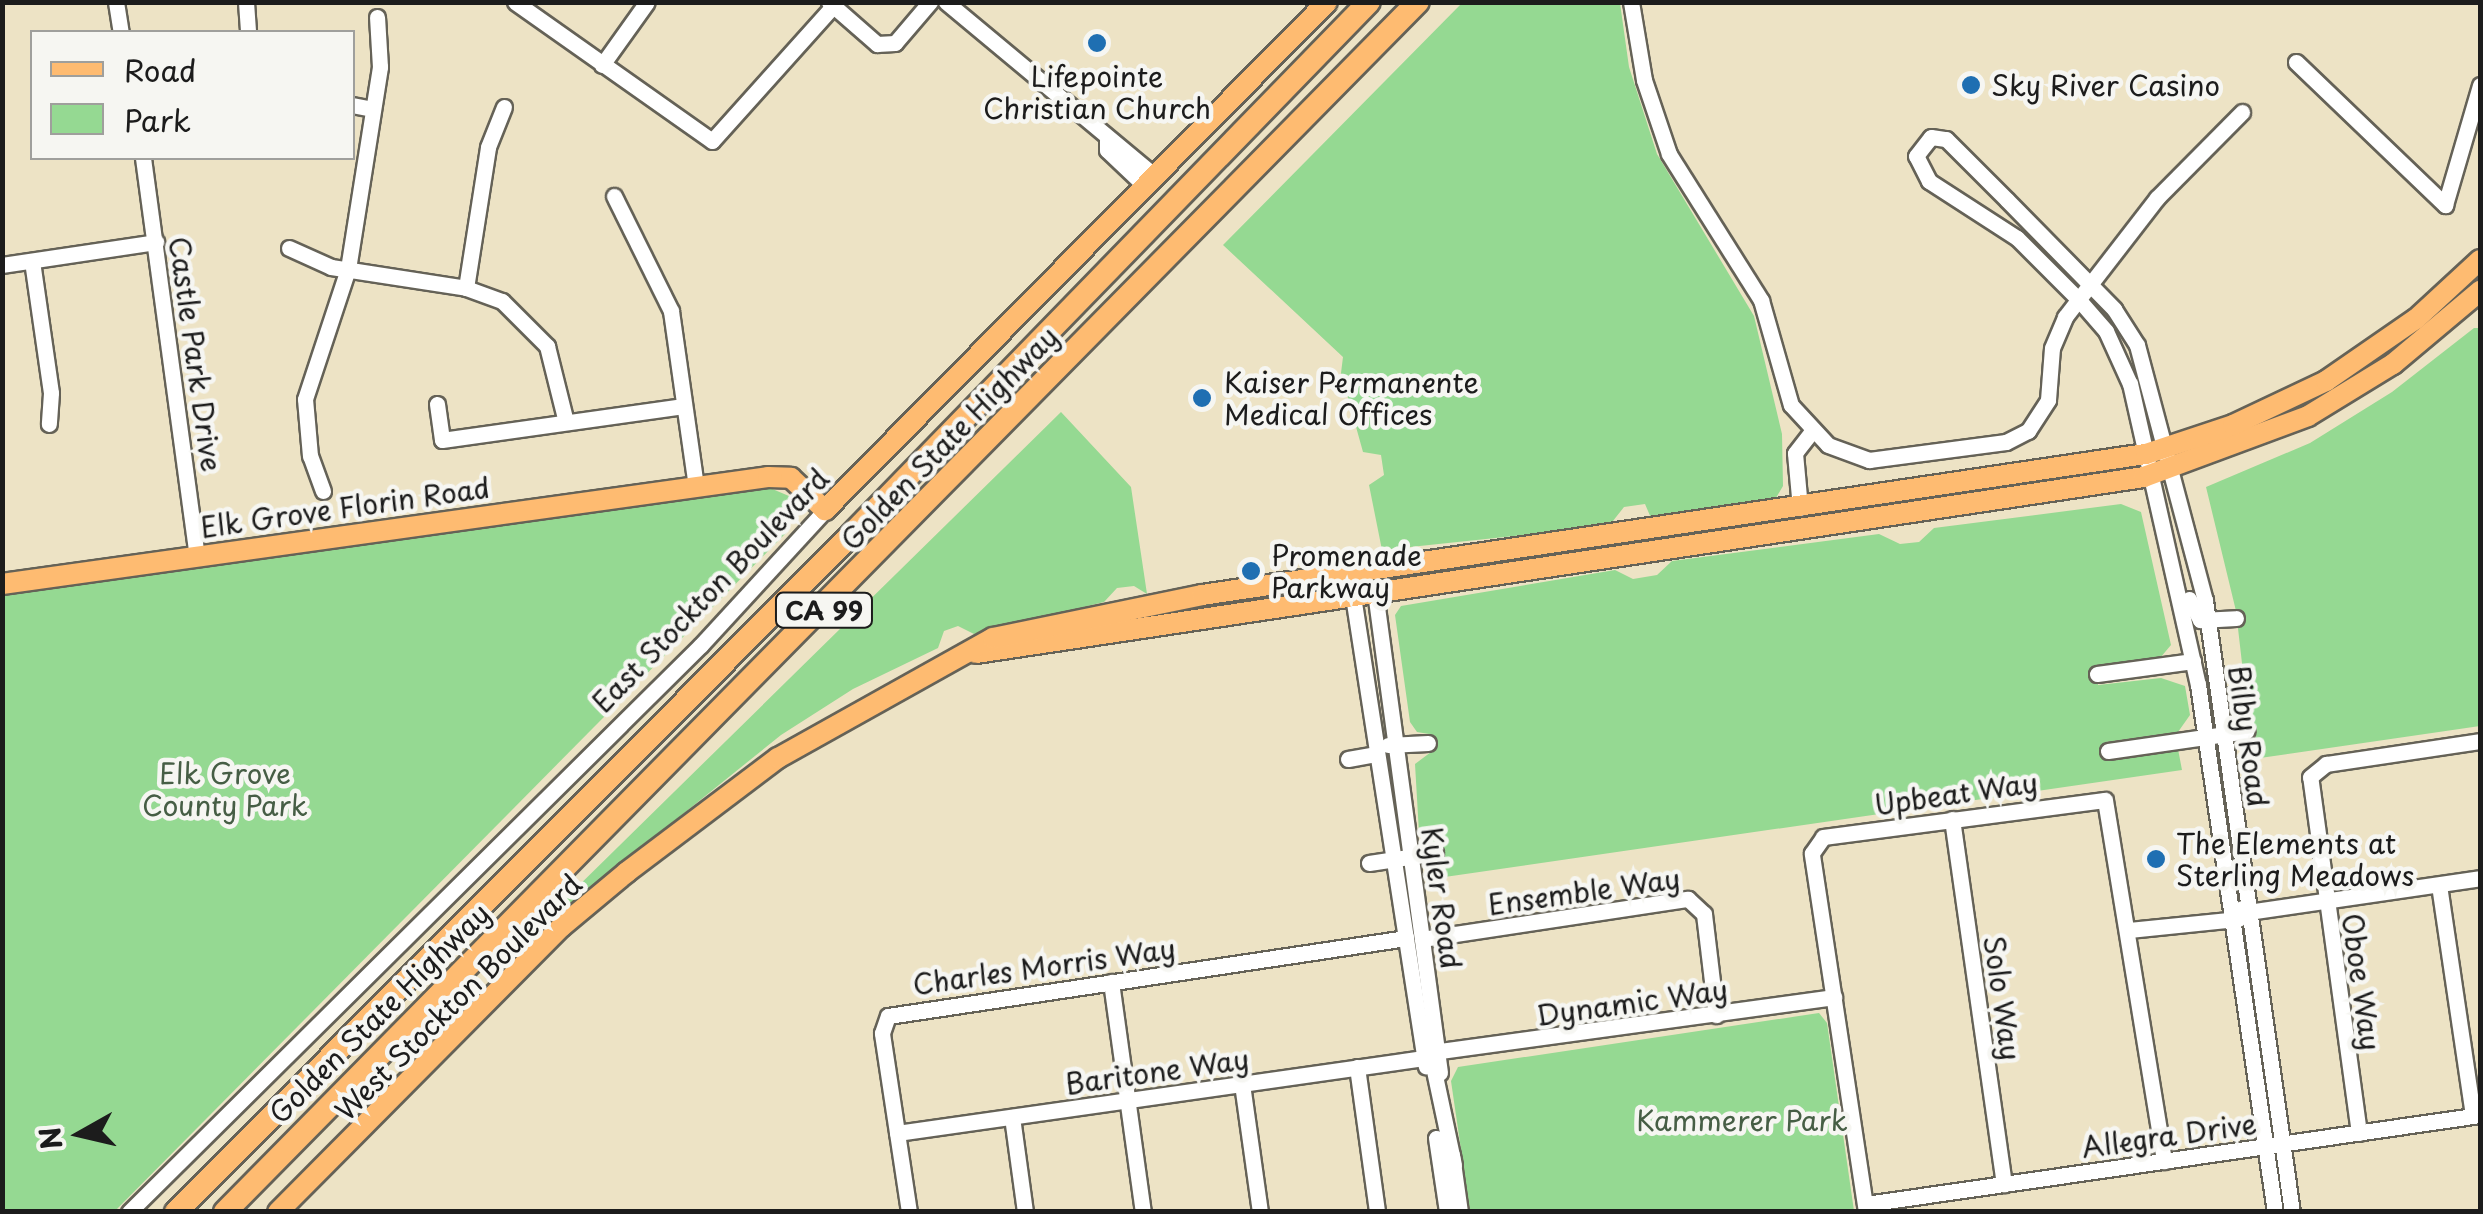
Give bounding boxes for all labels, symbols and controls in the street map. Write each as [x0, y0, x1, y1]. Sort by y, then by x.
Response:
legend [30, 30, 355, 160]
marker: Lifepointe Christian Church [1086, 32, 1108, 54]
text: Road [124, 47, 197, 92]
place label: Lifepointe Christian Church [983, 59, 1211, 125]
place label: Sky River Casino [1991, 68, 2220, 102]
marker: Sky River Casino [1960, 74, 1982, 96]
text: Park [124, 97, 191, 142]
street label: Castle Park Drive [163, 234, 229, 474]
street label: Golden State Highway [833, 318, 1065, 558]
place label: Kaiser Permanente Medical Offices [1224, 365, 1480, 431]
marker: Kaiser Permanente Medical Offices [1189, 385, 1215, 411]
street label: East Stockton Boulevard [584, 460, 836, 720]
street label: Elk Grove Florin Road [197, 470, 493, 544]
place label: Promenade Parkway [1271, 538, 1422, 604]
marker: Promenade Parkway [1240, 560, 1262, 582]
road number: CA 99 [774, 590, 874, 630]
street label: Bilby Road [2222, 662, 2276, 810]
park label: Elk Grove County Park [141, 756, 309, 822]
street label: Upbeat Way [1872, 765, 2040, 821]
street label: Kyler Road [1415, 824, 1469, 972]
place label: The Elements at Sterling Meadows [2176, 826, 2414, 892]
marker: The Elements at Sterling Meadows [2145, 848, 2167, 870]
street label: Ensemble Way [1486, 861, 1682, 921]
street label: West Stockton Boulevard [327, 866, 589, 1128]
street label: Golden State Highway [261, 895, 497, 1131]
street label: Oboe Way [2336, 911, 2388, 1053]
street label: Charles Morris Way [909, 931, 1179, 1001]
street label: Solo Way [1978, 933, 2028, 1063]
street label: Dynamic Way [1535, 972, 1729, 1032]
street label: Baritone Way [1063, 1041, 1251, 1101]
north arrow [30, 1084, 130, 1184]
park label: Kammerer Park [1636, 1103, 1848, 1137]
street label: Allegra Drive [2079, 1106, 2259, 1164]
text: N [27, 1124, 73, 1152]

